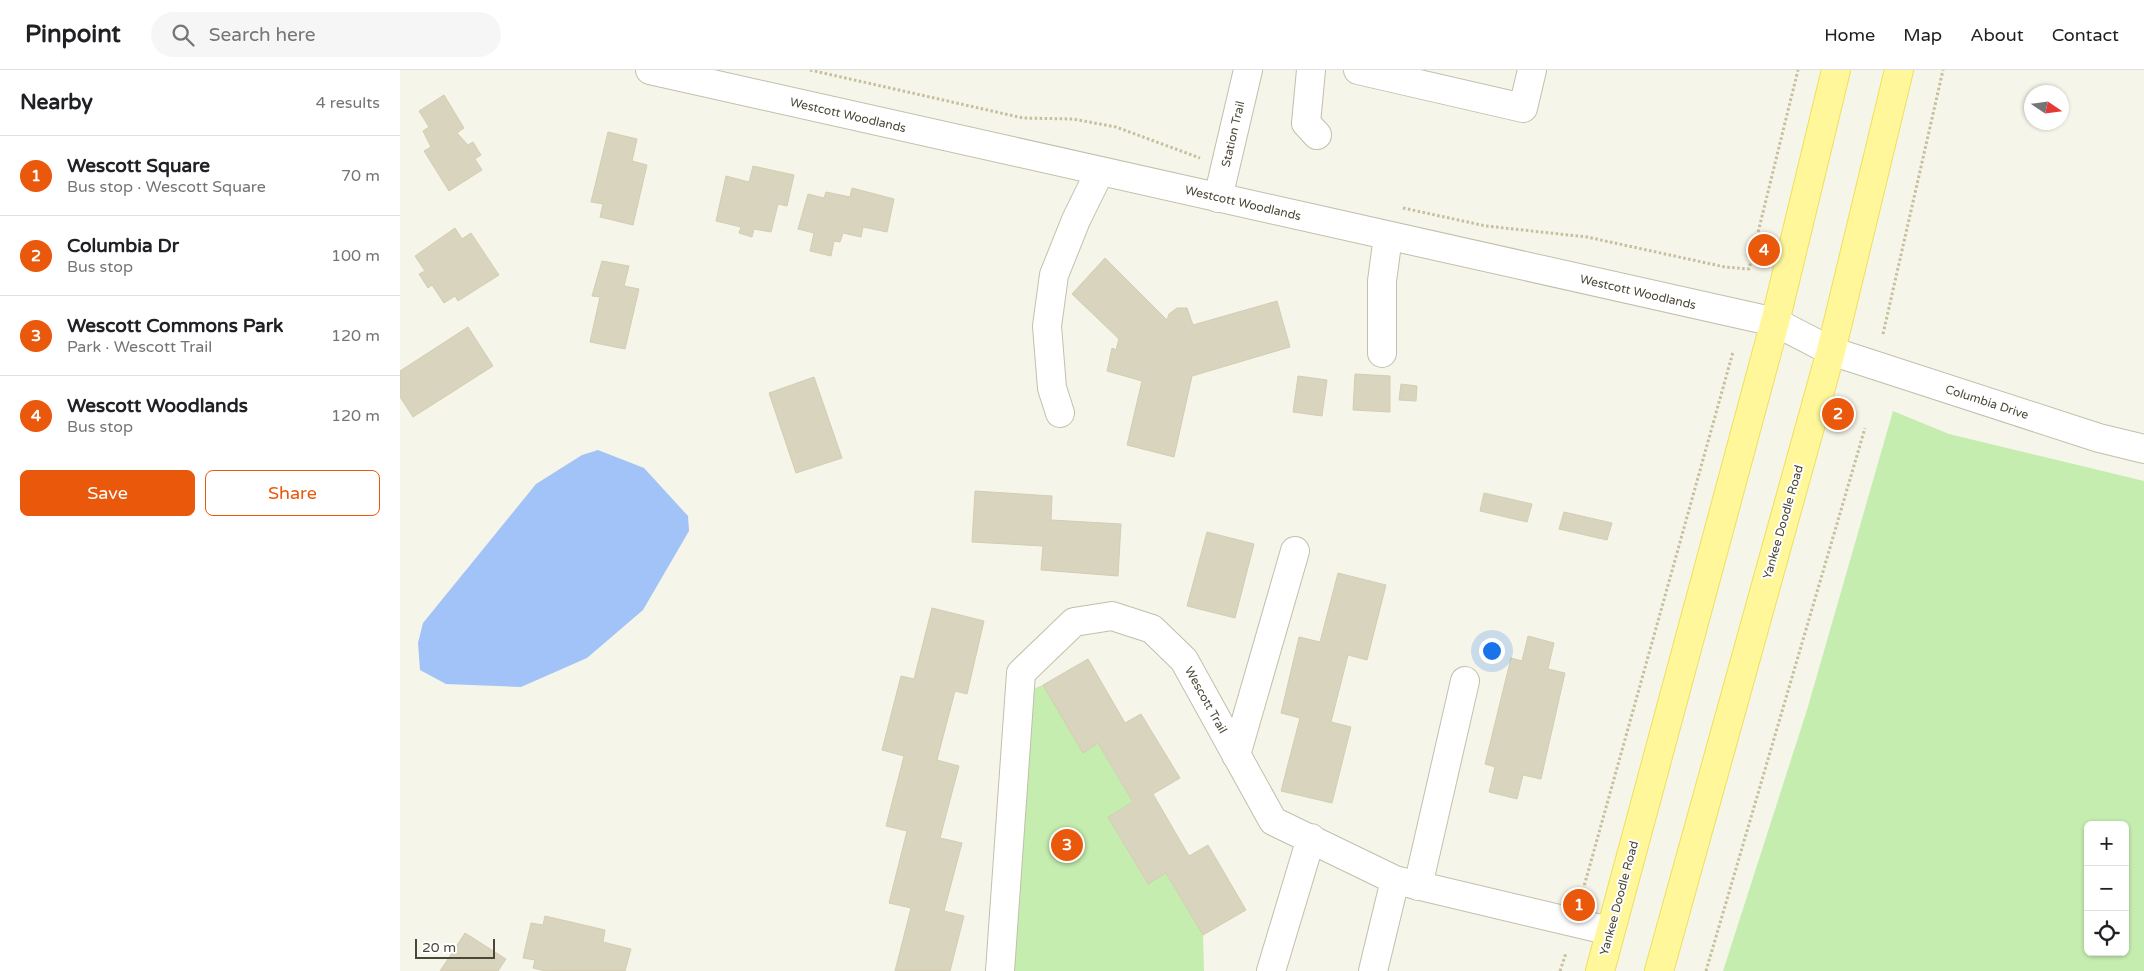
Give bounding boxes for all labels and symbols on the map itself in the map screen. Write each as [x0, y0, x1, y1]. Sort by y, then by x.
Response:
north arrow [2024, 85, 2069, 130]
street label: Westcott Woodlands [789, 95, 908, 135]
street label: Station Trail [1219, 100, 1247, 168]
street label: Westcott Woodlands [1184, 183, 1303, 223]
pin: 4 [1748, 231, 1780, 269]
street label: Westcott Woodlands [1579, 272, 1698, 312]
street label: Columbia Drive [1944, 382, 2031, 422]
pin: 2 [1822, 395, 1854, 433]
street label: Yankee Doodle Road [1760, 463, 1806, 581]
your location [1479, 638, 1505, 664]
street label: Wescott Trail [1182, 664, 1230, 736]
pin: 3 [1051, 826, 1083, 864]
street label: Yankee Doodle Road [1597, 839, 1641, 957]
pin: 1 [1563, 886, 1595, 924]
scale bar [415, 936, 495, 959]

